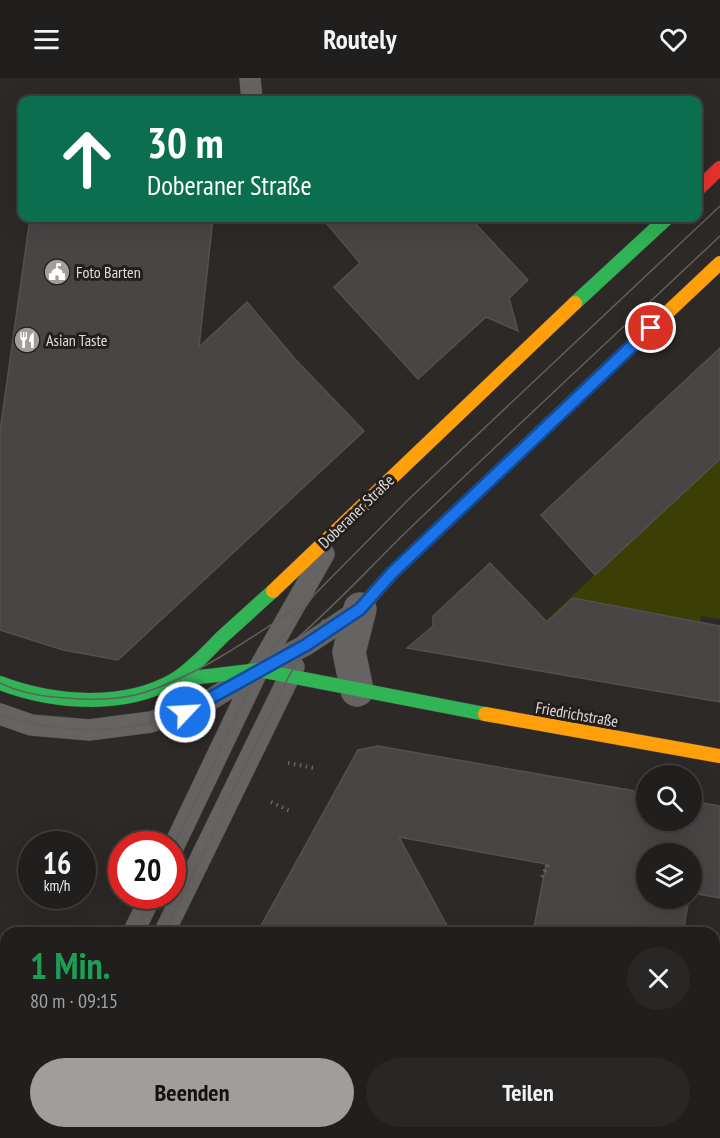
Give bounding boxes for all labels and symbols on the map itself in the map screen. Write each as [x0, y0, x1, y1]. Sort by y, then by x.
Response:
public building icon: Foto Barten [42, 257, 72, 287]
place label: Foto Barten [76, 262, 141, 282]
pin [625, 302, 676, 353]
restaurant icon: Asian Taste [12, 325, 42, 355]
place label: Asian Taste [46, 330, 107, 350]
street label: Doberaner Straße [314, 470, 398, 552]
position arrow [153, 680, 217, 744]
street label: Friedrichstraße [534, 697, 620, 731]
speed limit sign: 20 [108, 831, 186, 909]

